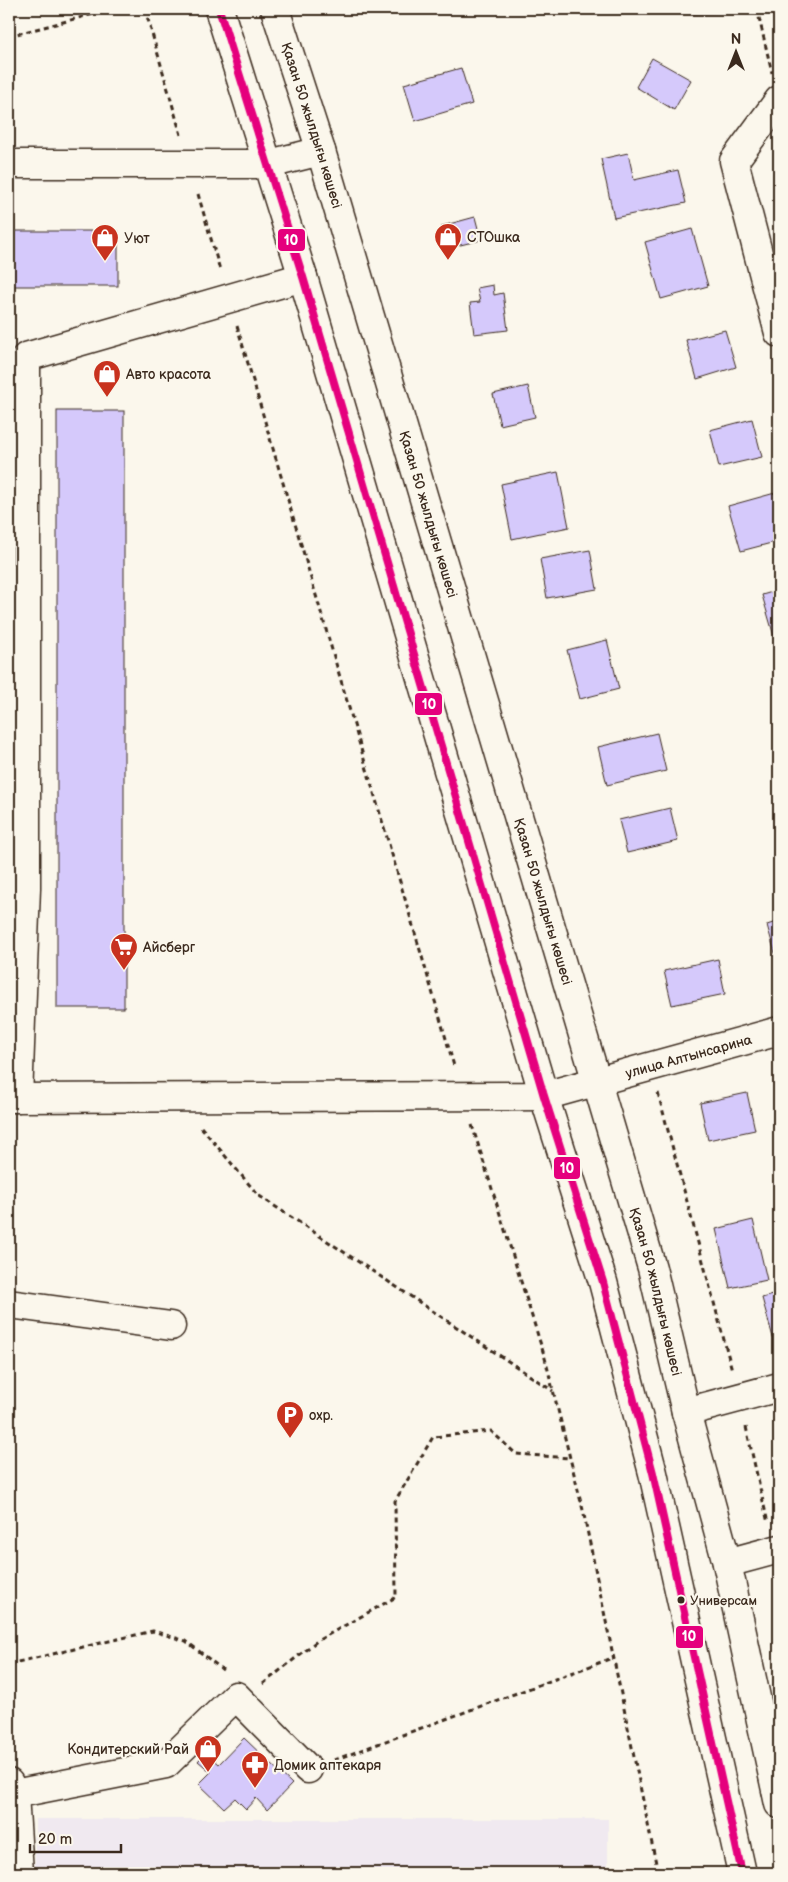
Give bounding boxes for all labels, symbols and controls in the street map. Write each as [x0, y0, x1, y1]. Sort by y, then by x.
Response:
north arrow [710, 28, 760, 78]
text: N [731, 31, 741, 48]
street label: Қазан 50 жылдығы көшесі [277, 40, 346, 210]
shop icon: СТОшка [433, 222, 463, 261]
shop icon: Уют [90, 223, 120, 262]
line badge: 10 [277, 228, 306, 252]
place label: СТОшка [467, 229, 521, 246]
place label: Уют [124, 230, 150, 247]
text: 10 [284, 232, 299, 249]
shop icon: Авто красота [92, 359, 122, 398]
place label: Авто красота [125, 366, 212, 383]
street label: Қазан 50 жылдығы көшесі [395, 429, 461, 600]
line badge: 10 [414, 692, 443, 716]
text: 10 [422, 696, 437, 713]
street label: Қазан 50 жылдығы көшесі [510, 816, 576, 987]
supermarket icon: Айсберг [109, 932, 139, 971]
place label: Айсберг [142, 939, 196, 956]
street label: улица Алтынсарина [623, 1031, 755, 1082]
line badge: 10 [553, 1156, 581, 1180]
text: 10 [560, 1160, 575, 1177]
street label: Қазан 50 жылдығы көшесі [626, 1205, 685, 1377]
parking icon: охр. [275, 1400, 305, 1439]
place label: охр. [309, 1407, 333, 1424]
place label: Универсам [690, 1593, 757, 1609]
marker: Универсам [676, 1595, 686, 1605]
line badge: 10 [675, 1625, 704, 1649]
text: 10 [682, 1628, 697, 1645]
shop icon: Кондитерский Рай [193, 1734, 223, 1773]
place label: Кондитерский Рай [67, 1741, 189, 1758]
pharmacy icon: Домик аптекаря [240, 1750, 270, 1789]
place label: Домик аптекаря [274, 1757, 382, 1774]
scale bar [30, 1822, 121, 1854]
text: 20 m [38, 1830, 72, 1849]

